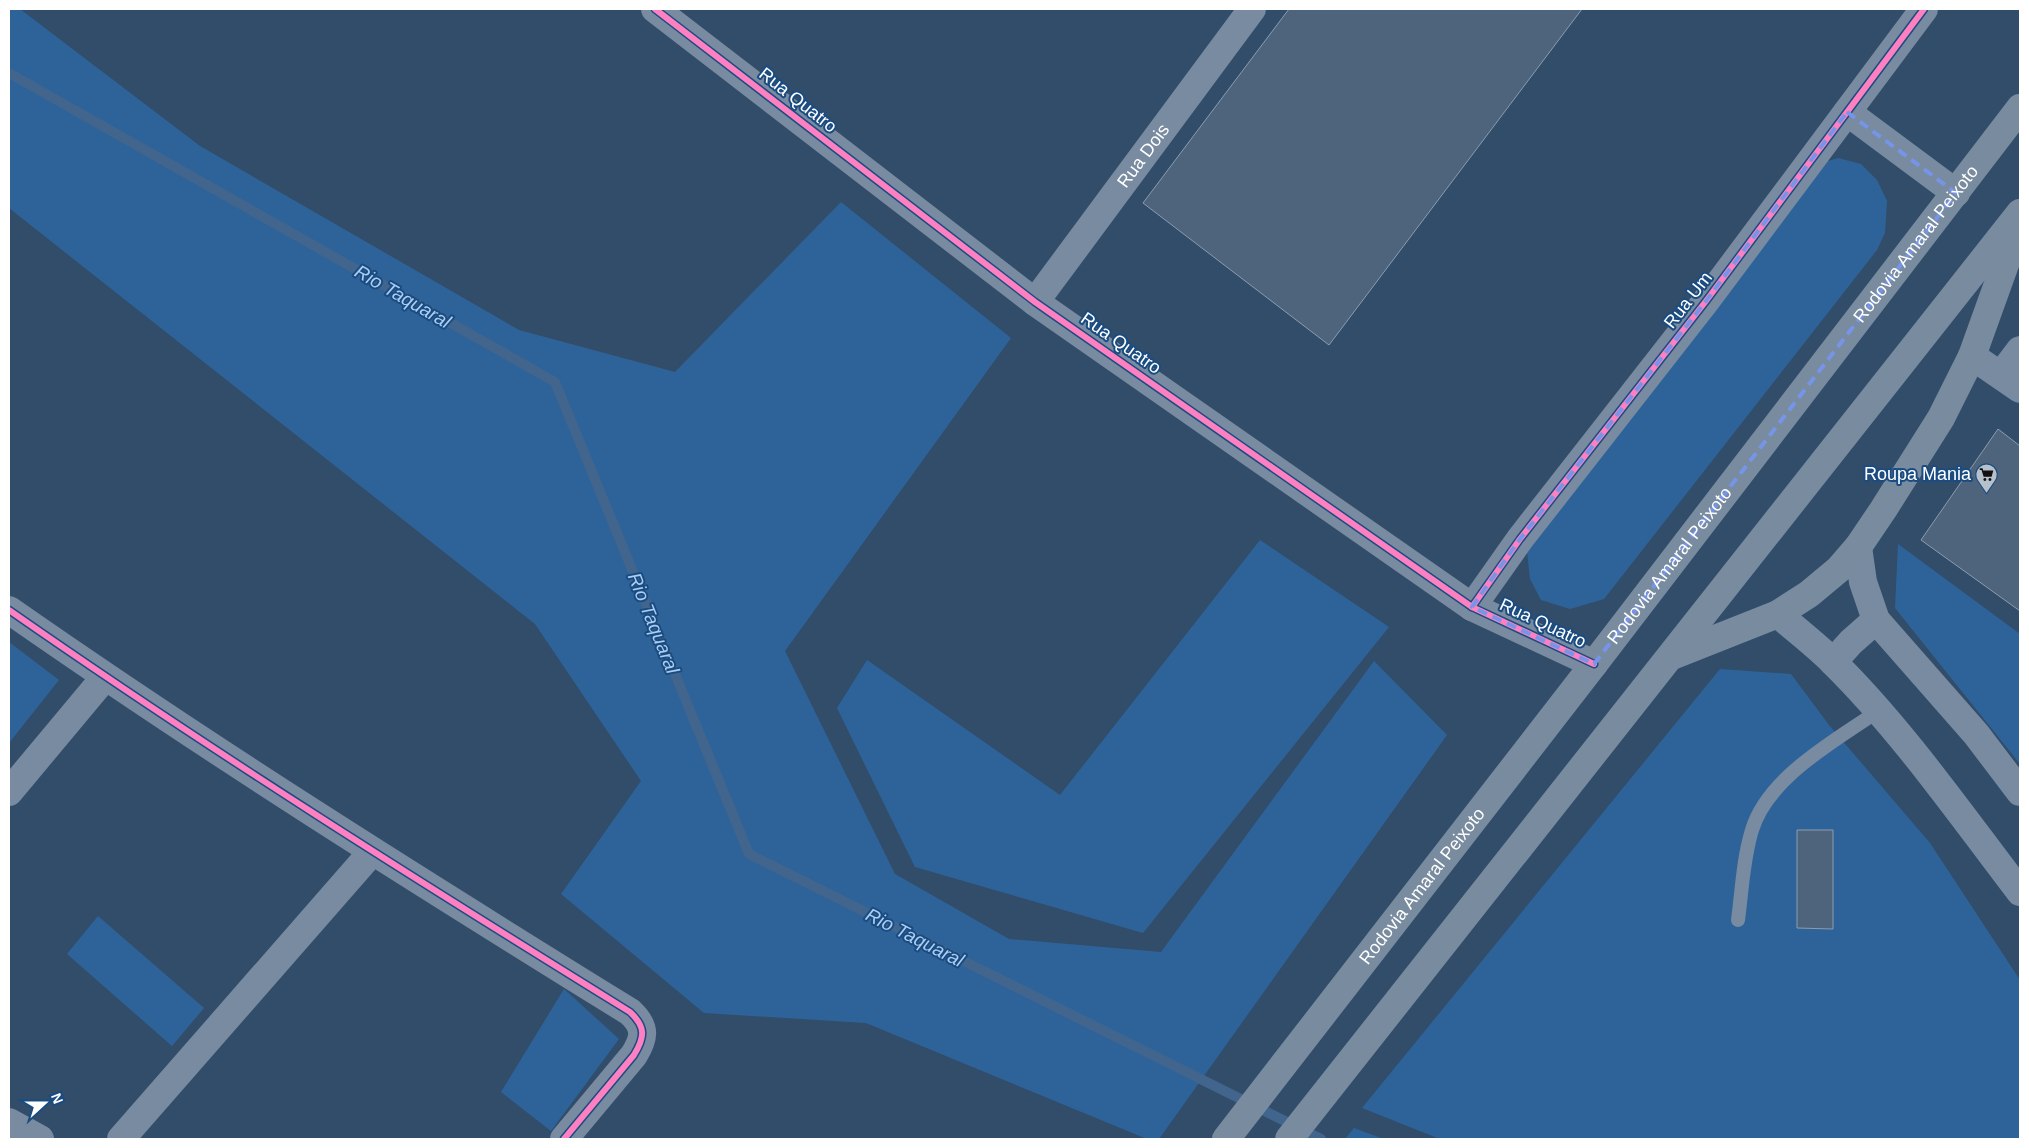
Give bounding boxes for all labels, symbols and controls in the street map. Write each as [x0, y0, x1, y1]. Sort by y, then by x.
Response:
street label: Rua Quatro [755, 63, 841, 137]
street label: Rua Dois [1113, 120, 1173, 191]
street label: Rodovia Amaral Peixoto [1849, 162, 1982, 326]
water label: Rio Taquaral [351, 261, 455, 333]
street label: Rua Um [1660, 268, 1716, 332]
street label: Rua Quatro [1077, 308, 1165, 378]
supermarket icon: Roupa Mania [1975, 462, 1999, 493]
place label: Roupa Mania [1864, 464, 1972, 484]
street label: Rodovia Amaral Peixoto [1603, 483, 1736, 648]
water label: Rio Taquaral [624, 570, 684, 677]
street label: Rua Quatro [1497, 594, 1589, 652]
street label: Rodovia Amaral Peixoto [1355, 804, 1489, 968]
water label: Rio Taquaral [862, 904, 968, 971]
north arrow [20, 1078, 70, 1128]
text: N [48, 1091, 66, 1106]

